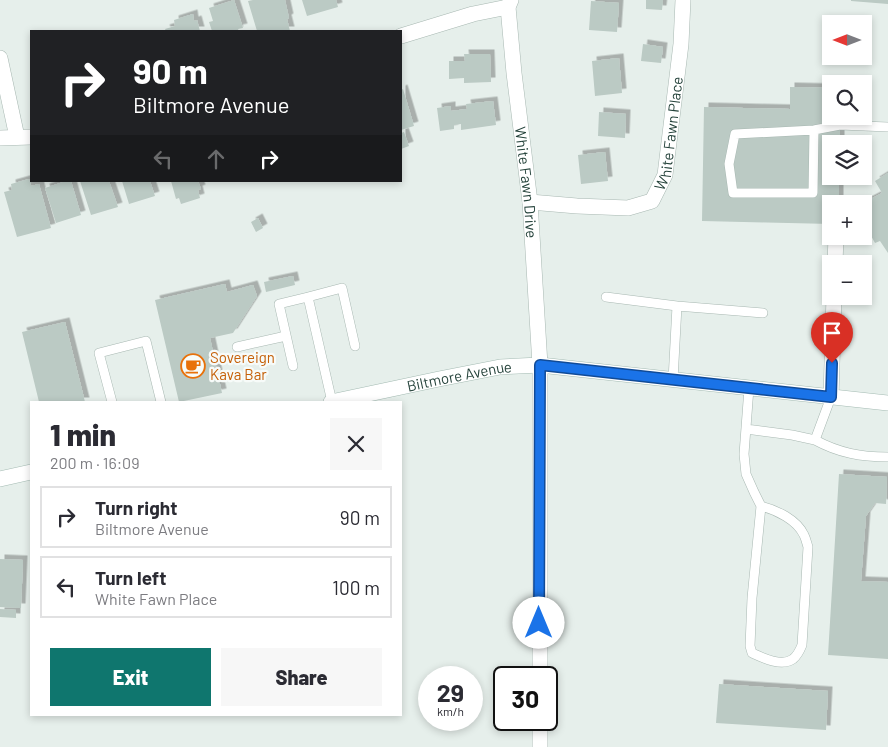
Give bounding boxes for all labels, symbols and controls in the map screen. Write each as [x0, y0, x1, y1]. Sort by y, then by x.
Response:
north arrow [822, 15, 872, 65]
map controls [822, 15, 872, 305]
text: 90 m [133, 49, 208, 91]
icon: right [50, 50, 115, 115]
button: search [822, 75, 872, 125]
street label: White Fawn Place [650, 76, 686, 193]
text: Biltmore Avenue [133, 91, 289, 117]
street label: White Fawn Drive [512, 125, 541, 239]
button: layers [822, 135, 872, 185]
icon: left [149, 145, 177, 173]
icon: ahead [202, 145, 230, 173]
icon: right [255, 145, 283, 173]
button: + [822, 195, 872, 245]
button: − [822, 255, 872, 305]
pin [811, 312, 853, 363]
icon: arrive [818, 319, 846, 347]
place label: Sovereign Kava Bar [210, 348, 275, 383]
cafe icon: Sovereign Kava Bar [180, 353, 206, 379]
street label: Biltmore Avenue [405, 357, 512, 395]
text: 1 min [50, 416, 116, 452]
button: close [330, 418, 382, 470]
text: 200 m · 16:09 [50, 453, 140, 472]
text: Turn right [95, 496, 177, 519]
icon: right [52, 503, 80, 531]
text: 90 m [340, 506, 380, 529]
text: Biltmore Avenue [95, 519, 209, 538]
text: Turn left [95, 566, 166, 589]
icon: left [52, 573, 80, 601]
text: 100 m [332, 576, 380, 599]
text: White Fawn Place [95, 589, 217, 608]
position arrow [512, 596, 564, 648]
button: Exit [50, 648, 211, 706]
button: Share [221, 648, 382, 706]
speed limit sign: 30 [493, 666, 558, 731]
text: 29 [437, 677, 464, 707]
text: km/h [437, 704, 464, 718]

